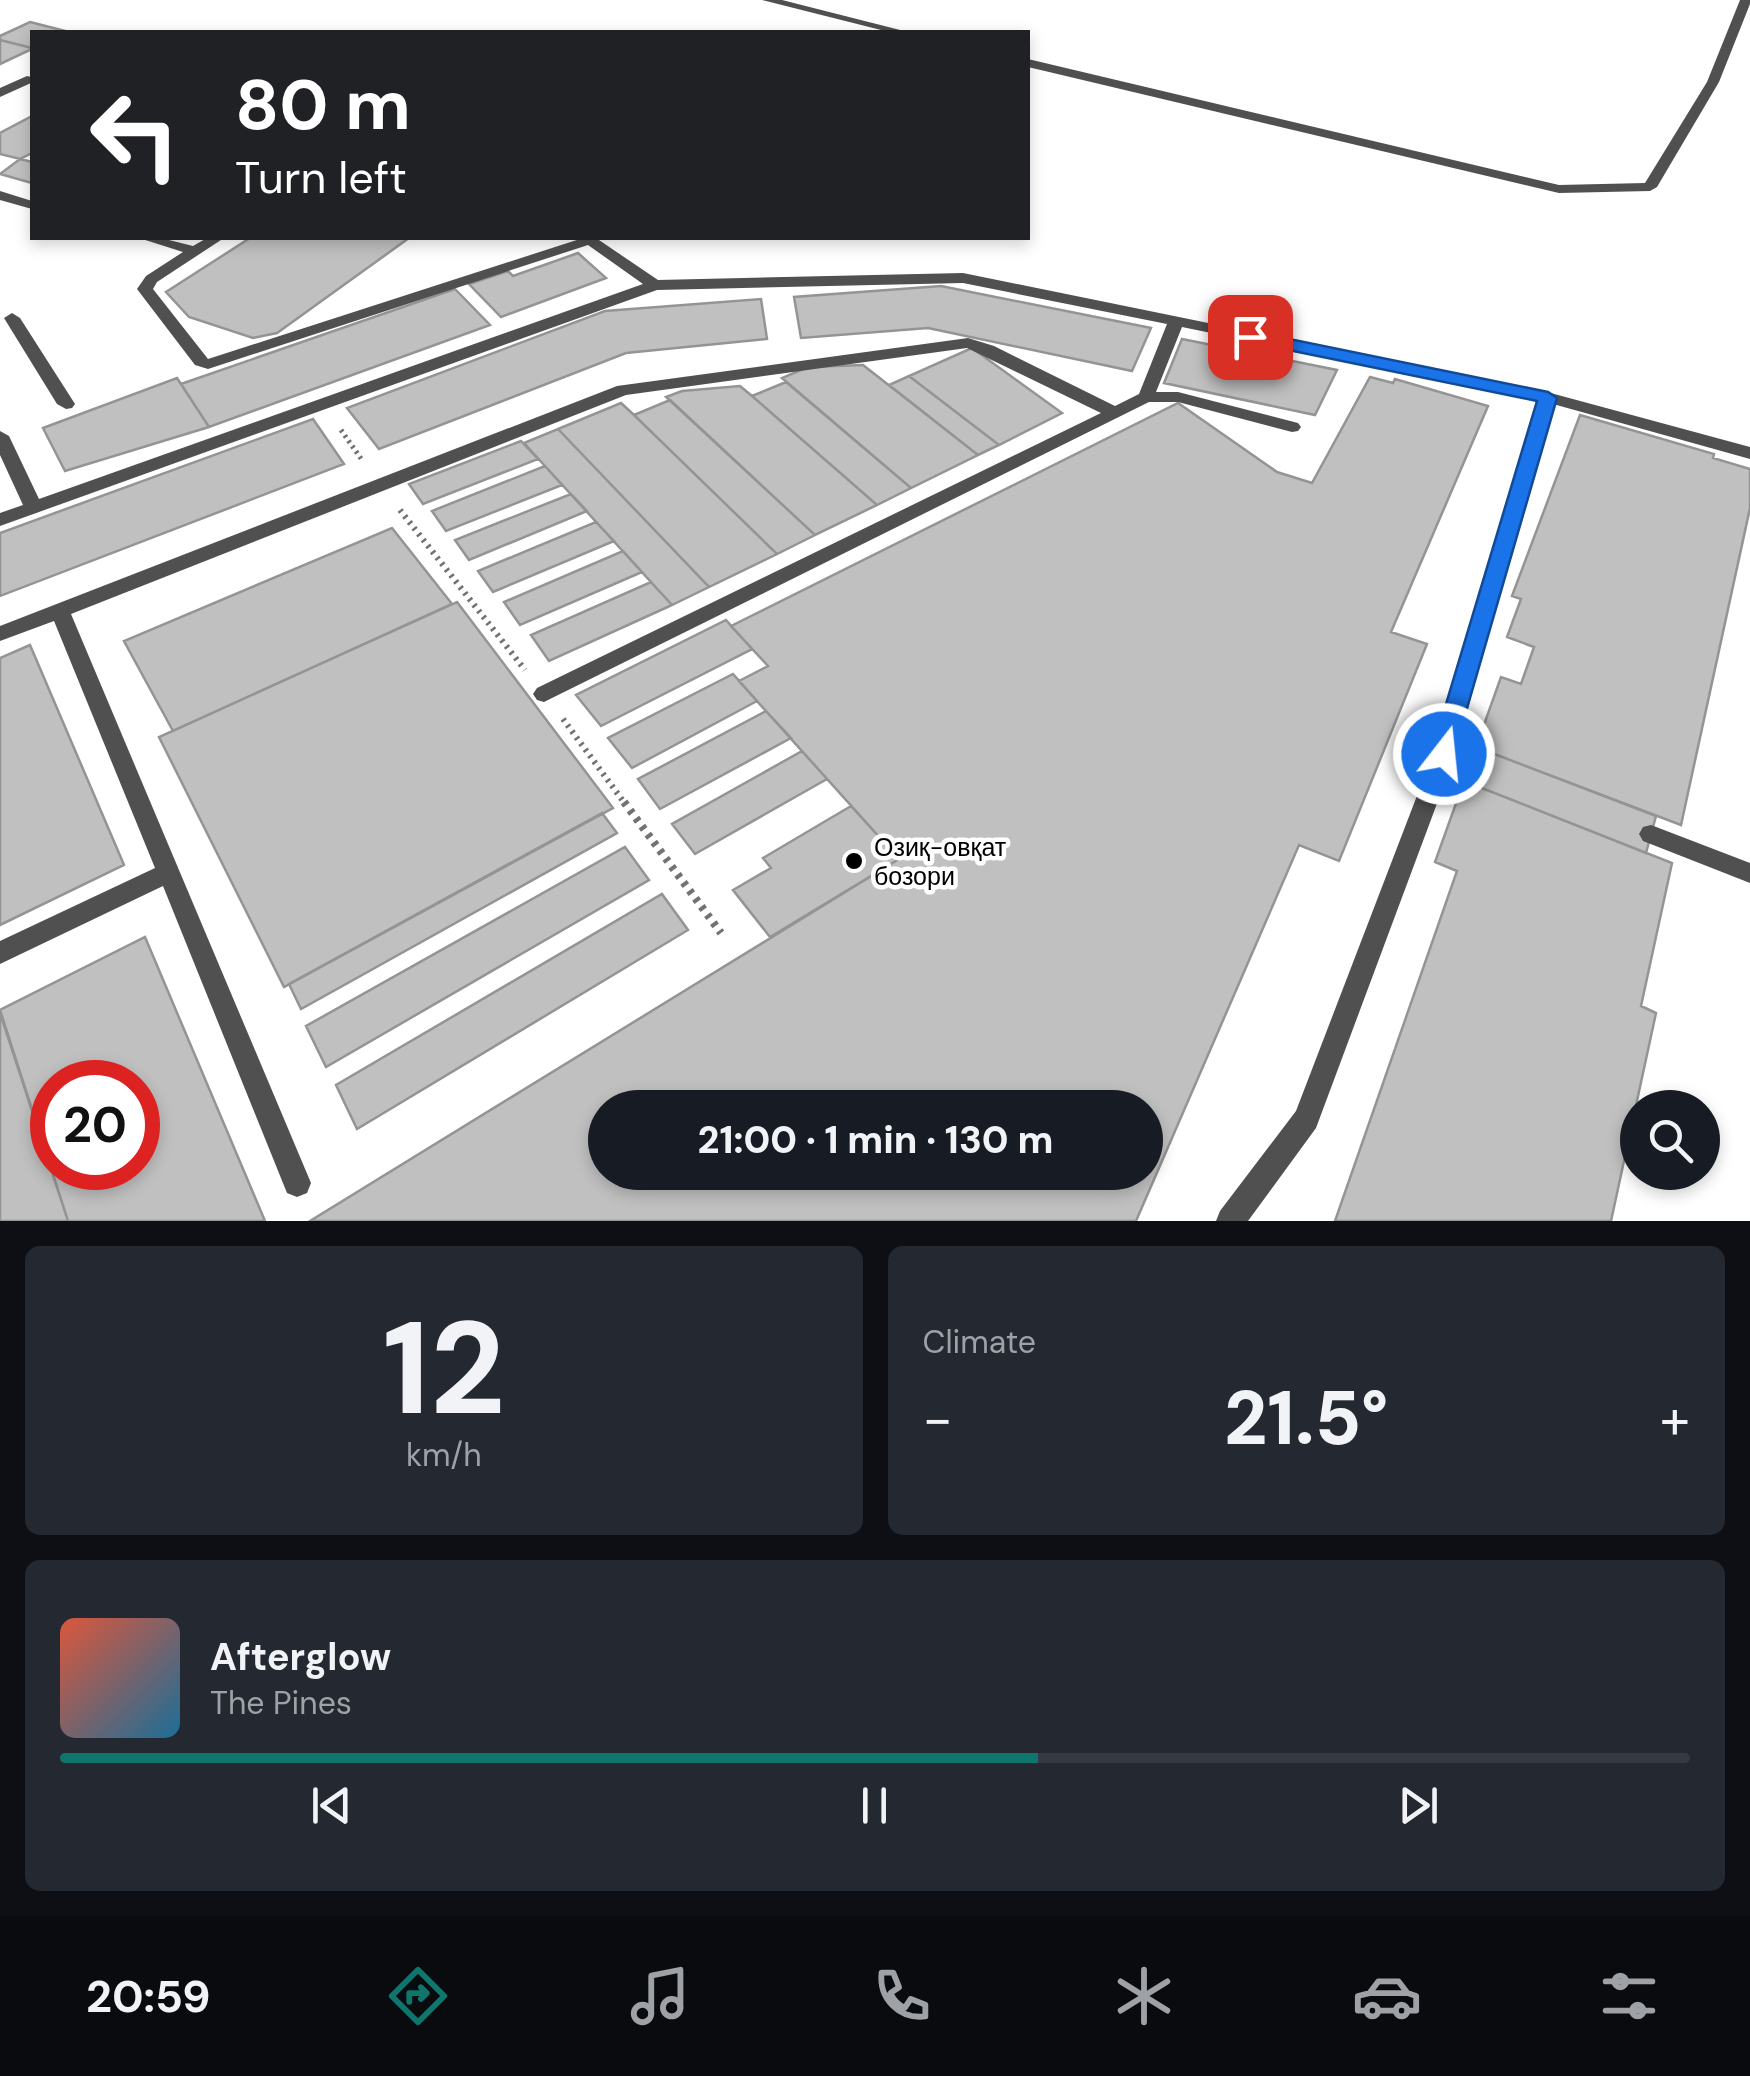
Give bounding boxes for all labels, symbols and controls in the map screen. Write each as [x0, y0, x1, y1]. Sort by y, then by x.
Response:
text: 80 m [235, 60, 411, 151]
icon: left [70, 70, 200, 200]
text: Turn left [235, 148, 407, 207]
pin [1208, 295, 1293, 380]
icon: arrive [1223, 310, 1278, 365]
position arrow [1392, 702, 1496, 806]
place label: Озиқ-овқат бозори [874, 831, 1007, 893]
marker: Озиқ-овқат бозори [843, 850, 865, 872]
speed limit sign: 20 [30, 1060, 160, 1190]
map controls [1620, 1090, 1720, 1190]
button: search [1620, 1090, 1720, 1190]
text: 21:00 · 1 min · 130 m [698, 1115, 1053, 1165]
text: 12 [383, 1284, 505, 1453]
text: Climate [923, 1321, 1036, 1363]
text: 21.5° [1224, 1370, 1388, 1467]
text: − [923, 1383, 953, 1455]
text: + [1660, 1383, 1690, 1455]
text: km/h [406, 1434, 482, 1476]
text: Afterglow [210, 1632, 391, 1682]
text: The Pines [210, 1682, 352, 1724]
icon: previous [304, 1778, 359, 1833]
icon: pause [847, 1778, 902, 1833]
icon: next [1391, 1778, 1446, 1833]
icon: directions [383, 1961, 453, 2031]
icon: music [625, 1961, 695, 2031]
icon: phone [867, 1961, 937, 2031]
icon: climate [1109, 1961, 1179, 2031]
icon: car [1352, 1961, 1422, 2031]
icon: filters [1594, 1961, 1664, 2031]
text: 20:59 [86, 1967, 211, 2026]

